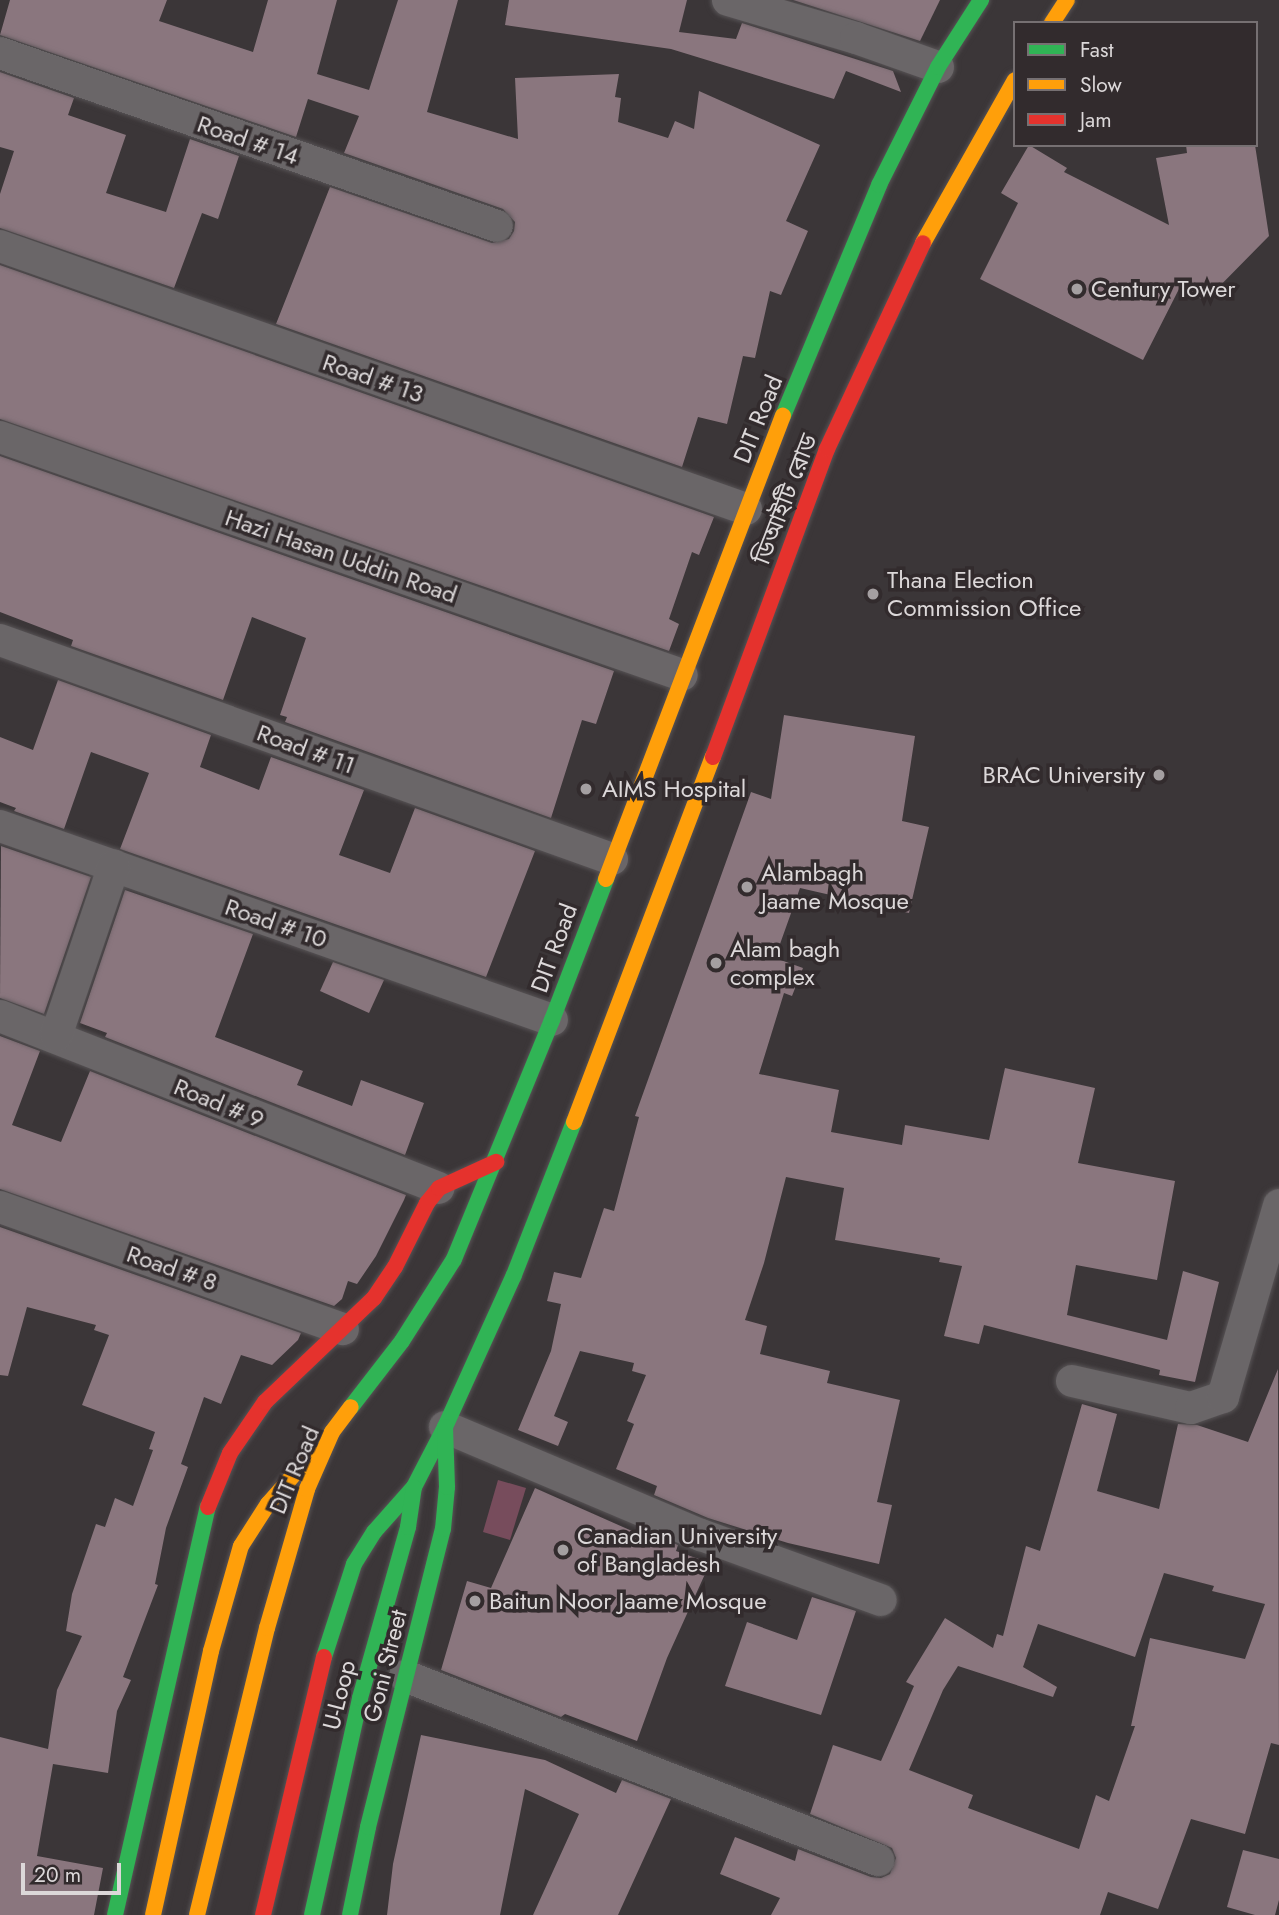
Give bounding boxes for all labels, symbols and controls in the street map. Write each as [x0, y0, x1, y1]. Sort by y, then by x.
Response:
legend [1013, 21, 1258, 147]
text: Fast [1080, 35, 1113, 65]
text: Slow [1080, 70, 1122, 100]
text: Jam [1080, 105, 1112, 135]
street label: Road # 14 [193, 109, 303, 171]
place label: Century Tower [1091, 275, 1236, 303]
marker: Century Tower [1069, 281, 1085, 297]
street label: Road # 13 [319, 347, 427, 409]
street label: DIT Road [727, 371, 789, 467]
street label: ডিআইটি রোড [747, 430, 823, 568]
street label: Hazi Hasan Uddin Road [221, 503, 461, 609]
place label: Thana Election Commission Office [887, 566, 1081, 622]
marker: Thana Election Commission Office [865, 586, 881, 602]
street label: Road # 11 [253, 718, 359, 780]
place label: BRAC University [983, 761, 1145, 789]
marker: BRAC University [1151, 767, 1167, 783]
place label: AIMS Hospital [602, 775, 746, 803]
marker: AIMS Hospital [576, 779, 596, 799]
place label: Alambagh Jaame Mosque [761, 859, 909, 915]
marker: Alambagh Jaame Mosque [739, 879, 755, 895]
street label: Road # 10 [221, 892, 331, 954]
street label: DIT Road [525, 900, 583, 996]
place label: Alam bagh complex [730, 935, 840, 991]
marker: Alam bagh complex [708, 955, 724, 971]
street label: Road # 9 [170, 1072, 268, 1134]
street label: Road # 8 [123, 1239, 221, 1297]
street label: DIT Road [263, 1422, 325, 1518]
place label: Canadian University of Bangladesh [577, 1522, 777, 1578]
marker: Canadian University of Bangladesh [555, 1542, 571, 1558]
place label: Baitun Noor Jaame Mosque [489, 1587, 767, 1615]
marker: Baitun Noor Jaame Mosque [467, 1593, 483, 1609]
street label: Goni Street [357, 1607, 413, 1725]
street label: U-Loop [316, 1657, 362, 1733]
scale bar [24, 1848, 124, 1892]
text: 20 m [34, 1860, 81, 1890]

